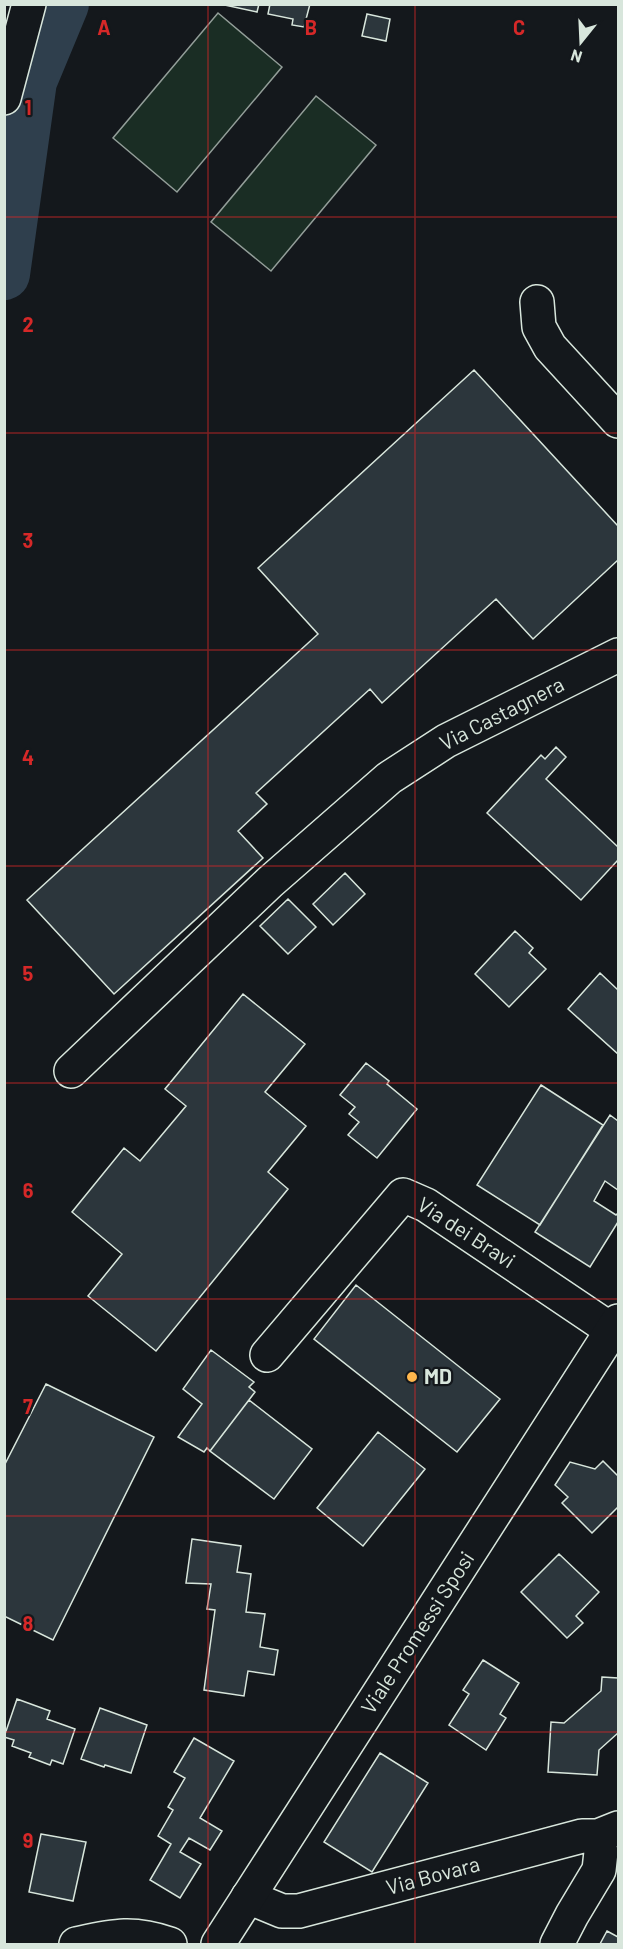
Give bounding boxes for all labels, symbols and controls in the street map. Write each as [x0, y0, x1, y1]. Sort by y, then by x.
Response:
north arrow [551, 12, 611, 72]
text: A [97, 15, 111, 39]
text: B [305, 15, 317, 39]
text: C [513, 15, 525, 39]
text: N [568, 46, 584, 67]
text: 1 [24, 95, 32, 119]
text: 2 [22, 312, 34, 336]
text: 3 [23, 528, 33, 552]
street label: Via Castagnera [435, 671, 568, 755]
text: 4 [22, 745, 34, 769]
text: 5 [23, 961, 34, 985]
text: 6 [23, 1178, 34, 1202]
street label: Via dei Bravi [413, 1191, 520, 1273]
place label: MD [424, 1363, 452, 1388]
marker: MD [405, 1370, 419, 1384]
text: 7 [23, 1394, 33, 1418]
street label: Viale Promessi Sposi [355, 1546, 479, 1718]
text: 8 [23, 1611, 34, 1635]
text: 9 [23, 1828, 33, 1852]
street label: Via Bovara [383, 1850, 482, 1899]

